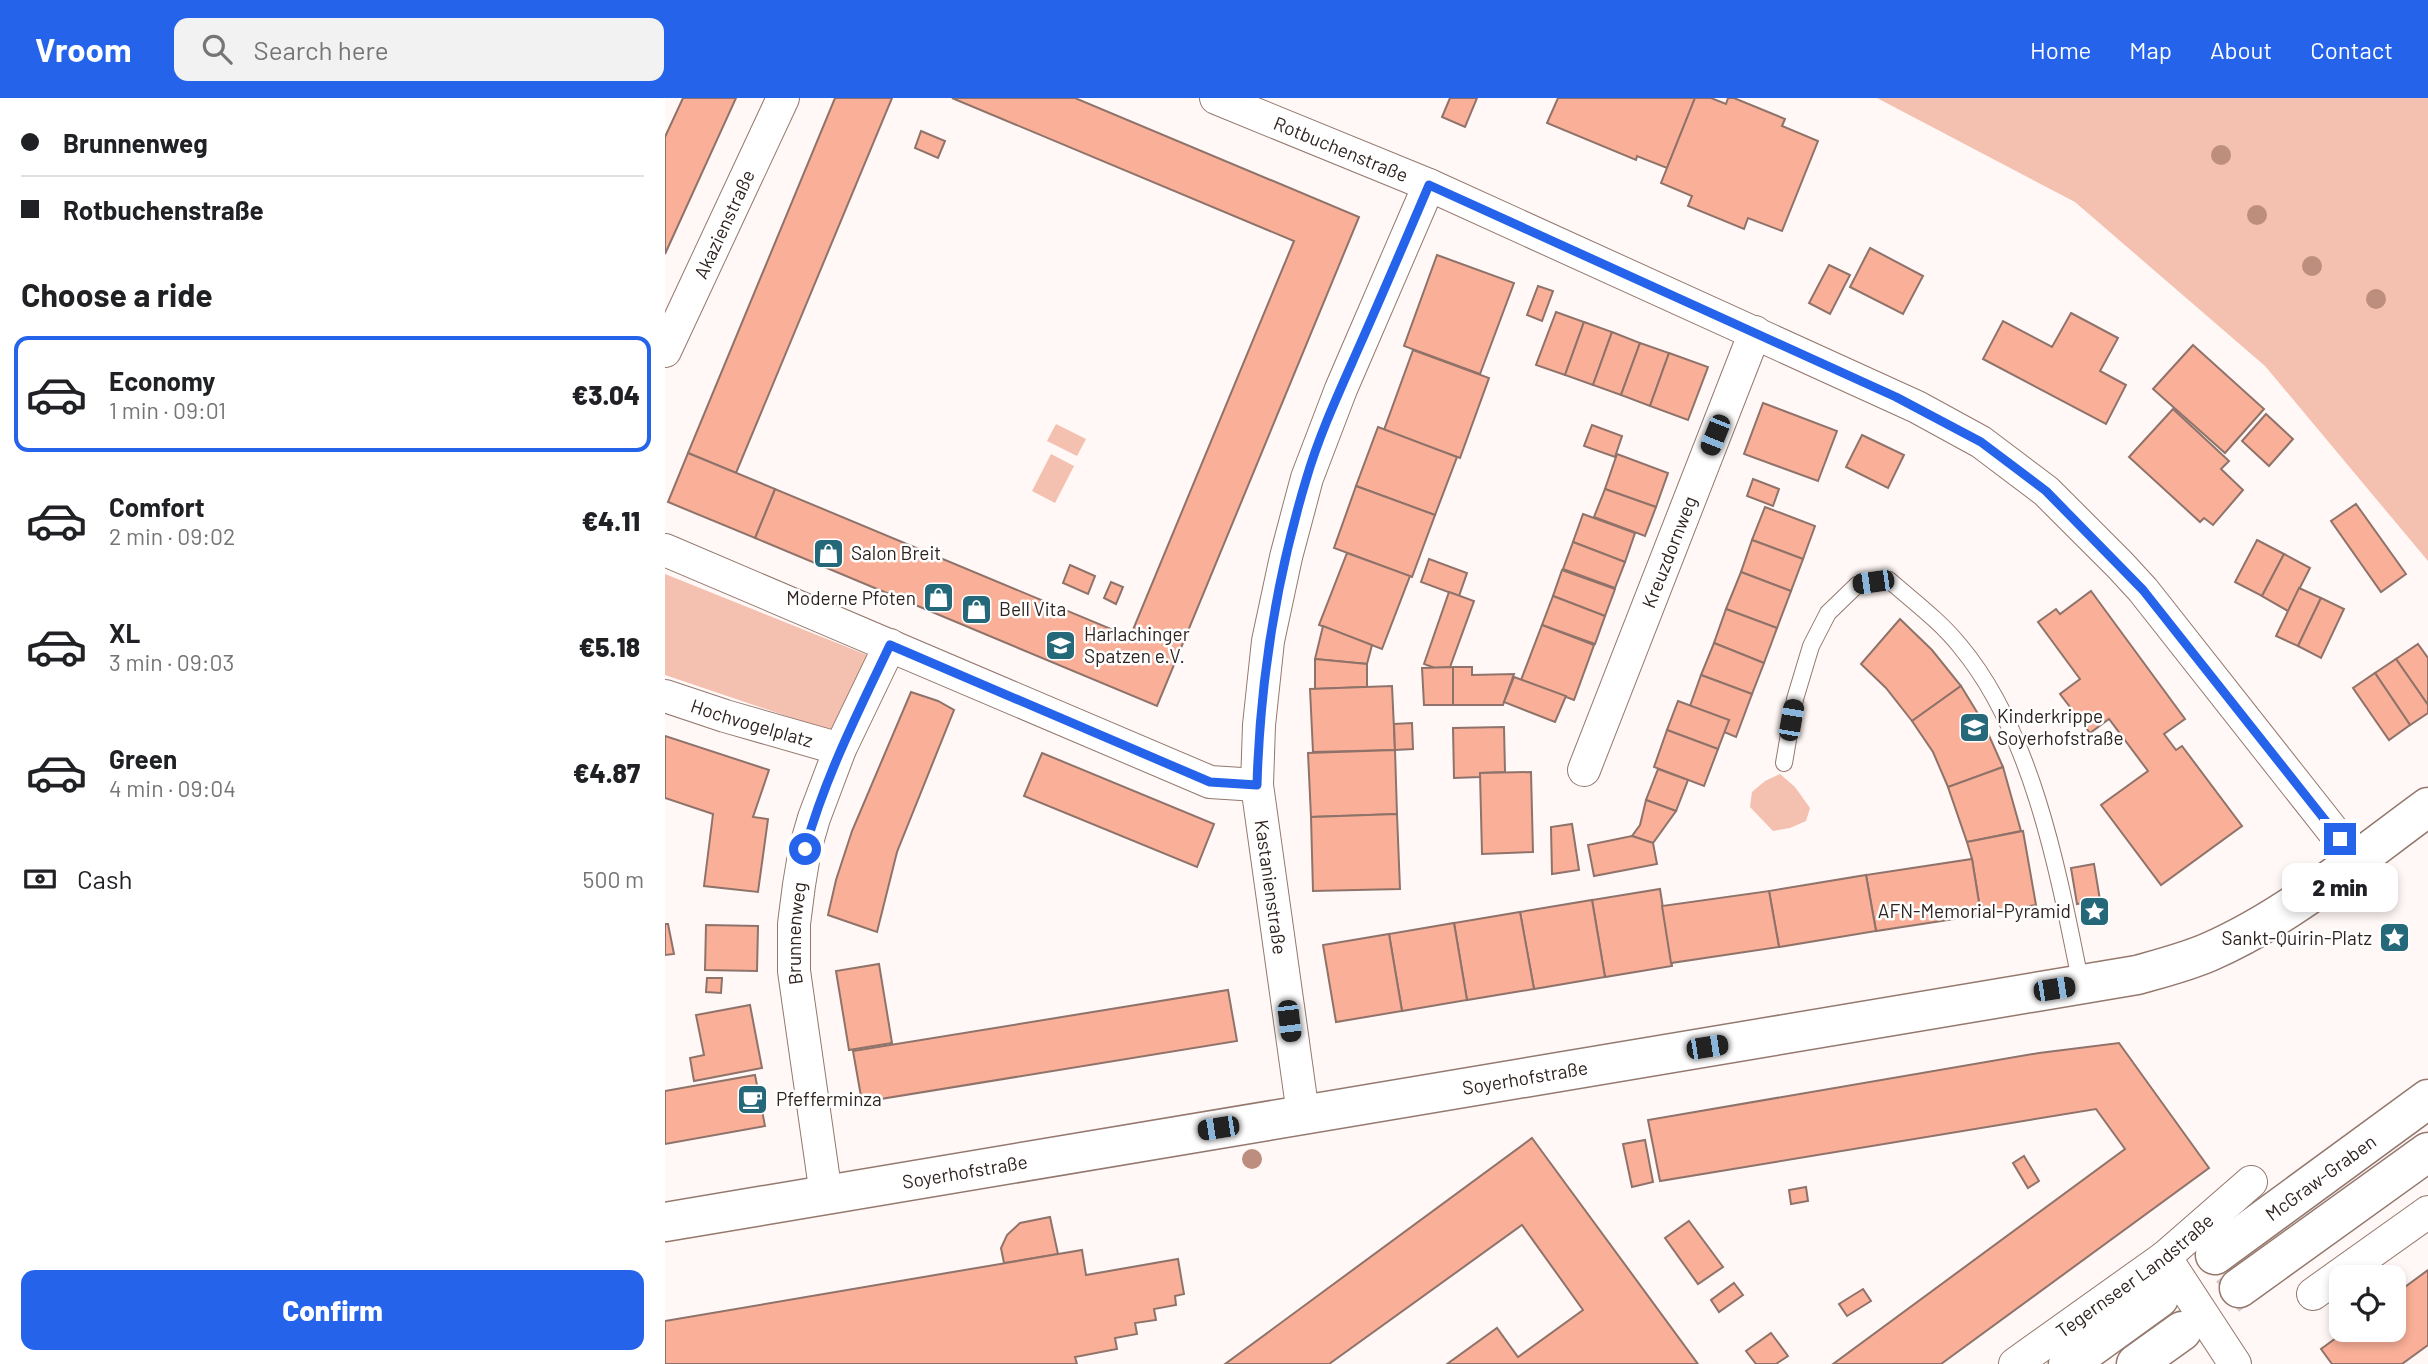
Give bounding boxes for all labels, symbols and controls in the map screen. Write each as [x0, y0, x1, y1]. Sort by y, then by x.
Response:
search box [174, 18, 664, 81]
text: Vroom [35, 29, 132, 69]
icon: search [198, 30, 236, 68]
text: Search here [254, 34, 389, 65]
text: Home [2030, 35, 2091, 64]
text: Map [2129, 35, 2172, 64]
text: About [2210, 35, 2272, 64]
text: Contact [2310, 35, 2393, 64]
street label: Rotbuchenstraße [1271, 111, 1412, 186]
text: Brunnenweg [63, 127, 208, 158]
street label: Akazienstraße [688, 166, 759, 282]
text: Rotbuchenstraße [63, 194, 264, 225]
text: Choose a ride [21, 275, 213, 313]
icon: car [25, 363, 88, 426]
text: Economy [109, 365, 215, 396]
text: €3.04 [572, 379, 640, 410]
text: 1 min · 09:01 [109, 396, 226, 424]
car [1698, 412, 1733, 458]
icon: car [25, 489, 88, 552]
text: Comfort [109, 491, 205, 522]
street label: Kreuzdornweg [1636, 492, 1701, 611]
text: €4.11 [582, 505, 640, 536]
text: 2 min · 09:02 [109, 522, 235, 550]
shop icon: Salon Breit [811, 536, 845, 570]
place label: Salon Breit [851, 541, 941, 564]
car [1851, 569, 1896, 595]
shop icon: Moderne Pfoten [922, 581, 956, 615]
place label: Moderne Pfoten [786, 586, 916, 609]
shop icon: Bell Vita [959, 592, 993, 626]
place label: Bell Vita [999, 597, 1066, 620]
icon: car [25, 615, 88, 678]
text: XL [109, 617, 140, 648]
place label: Harlachinger Spatzen e.V. [1084, 622, 1190, 667]
school or university icon: Harlachinger Spatzen e.V. [1044, 628, 1078, 662]
text: €5.18 [579, 631, 640, 662]
text: 3 min · 09:03 [109, 648, 234, 676]
street label: Hochvogelplatz [688, 693, 816, 752]
car [1778, 697, 1805, 743]
place label: Kinderkrippe Soyerhofstraße [1997, 704, 2124, 749]
school or university icon: Kinderkrippe Soyerhofstraße [1957, 710, 1991, 744]
icon: car [25, 741, 88, 804]
text: Green [109, 743, 177, 774]
text: €4.87 [573, 757, 640, 788]
text: 4 min · 09:04 [109, 774, 236, 802]
street label: Kastanienstraße [1251, 818, 1292, 956]
route end [2324, 823, 2356, 855]
route start [789, 833, 821, 865]
icon: cash [21, 860, 59, 898]
text: Cash [77, 863, 132, 894]
callout: 2 min [2282, 864, 2398, 912]
text: 500 m [583, 865, 644, 893]
text: 2 min [2312, 873, 2368, 901]
street label: Brunnenweg [782, 880, 810, 986]
place icon: AFN-Memorial-Pyramid [2077, 894, 2111, 928]
place label: AFN-Memorial-Pyramid [1878, 899, 2071, 922]
place icon: Sankt-Quirin-Platz [2378, 921, 2412, 955]
place label: Sankt-Quirin-Platz [2221, 926, 2372, 949]
car [2032, 975, 2077, 1003]
car [1277, 999, 1302, 1043]
car [1685, 1033, 1730, 1061]
street label: Soyerhofstraße [1460, 1055, 1589, 1099]
cafe icon: Pfefferminza [736, 1082, 770, 1116]
place label: Pfefferminza [776, 1087, 882, 1110]
car [1196, 1114, 1241, 1142]
street label: McGraw-Graben [2261, 1129, 2380, 1225]
street label: Soyerhofstraße [900, 1149, 1029, 1193]
street label: Tegernseer Landstraße [2051, 1208, 2218, 1342]
map controls [2329, 1265, 2406, 1342]
button: locate [2329, 1265, 2406, 1342]
button: Confirm [21, 1270, 644, 1350]

